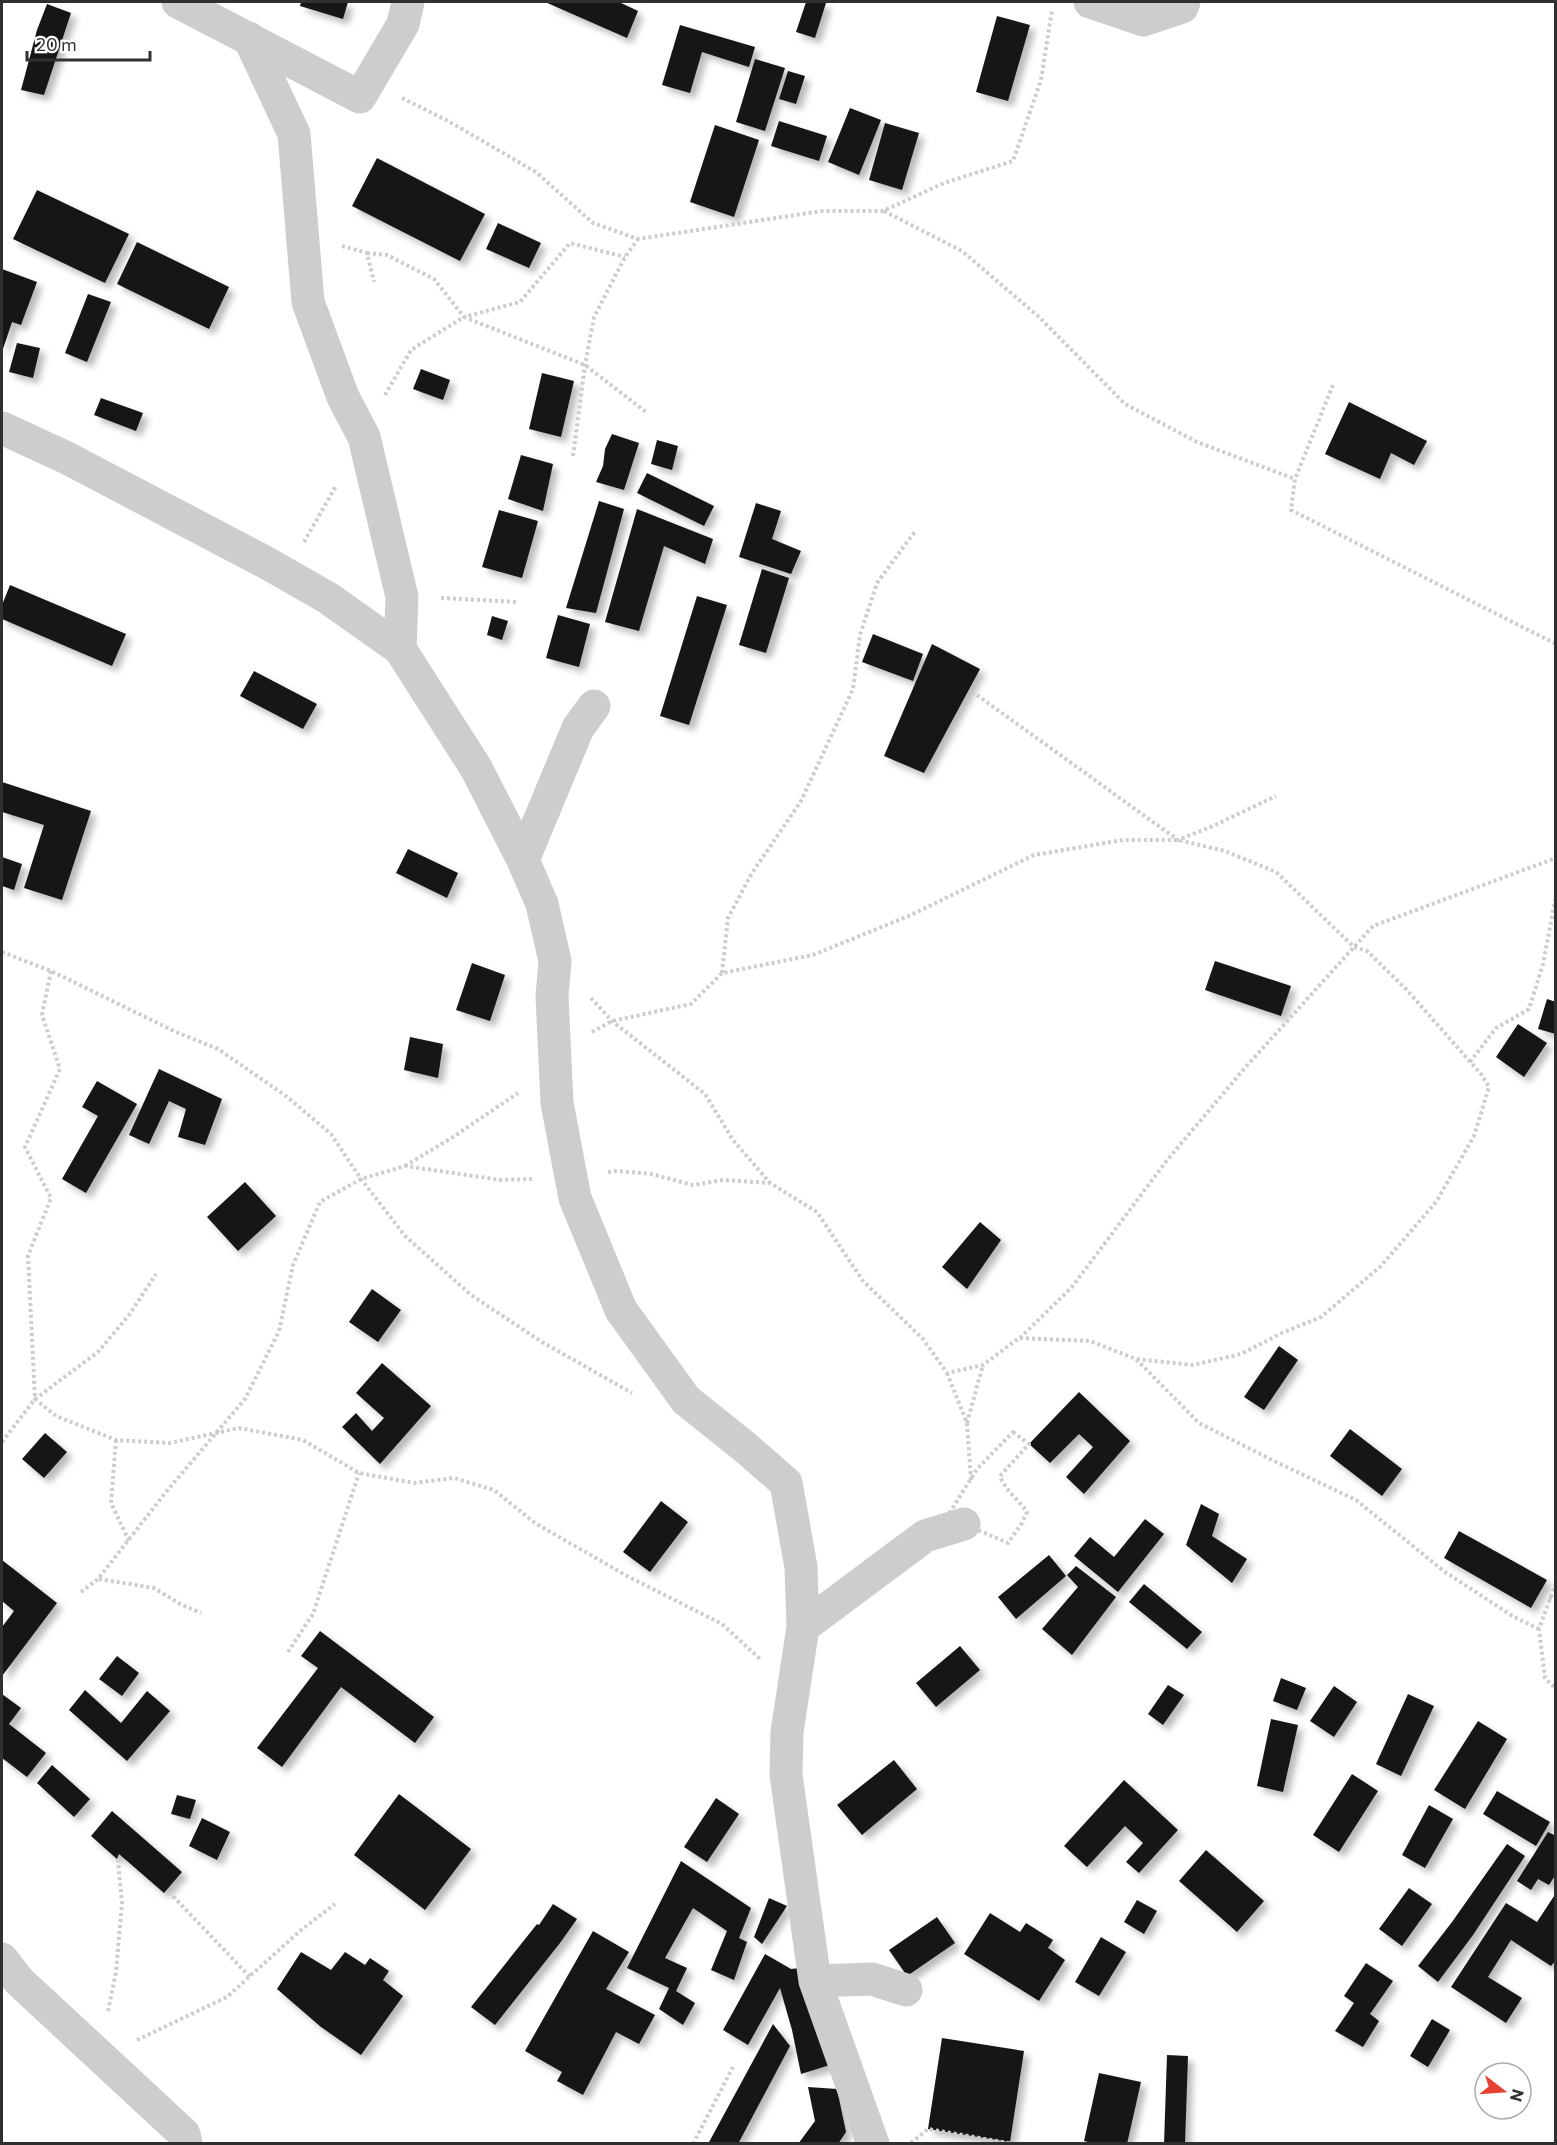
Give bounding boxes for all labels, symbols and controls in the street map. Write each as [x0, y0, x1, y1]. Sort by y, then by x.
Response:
scale bar [27, 24, 150, 62]
text: 20 m [36, 33, 77, 55]
north arrow [1473, 2061, 1533, 2121]
text: N [1507, 2087, 1529, 2104]

